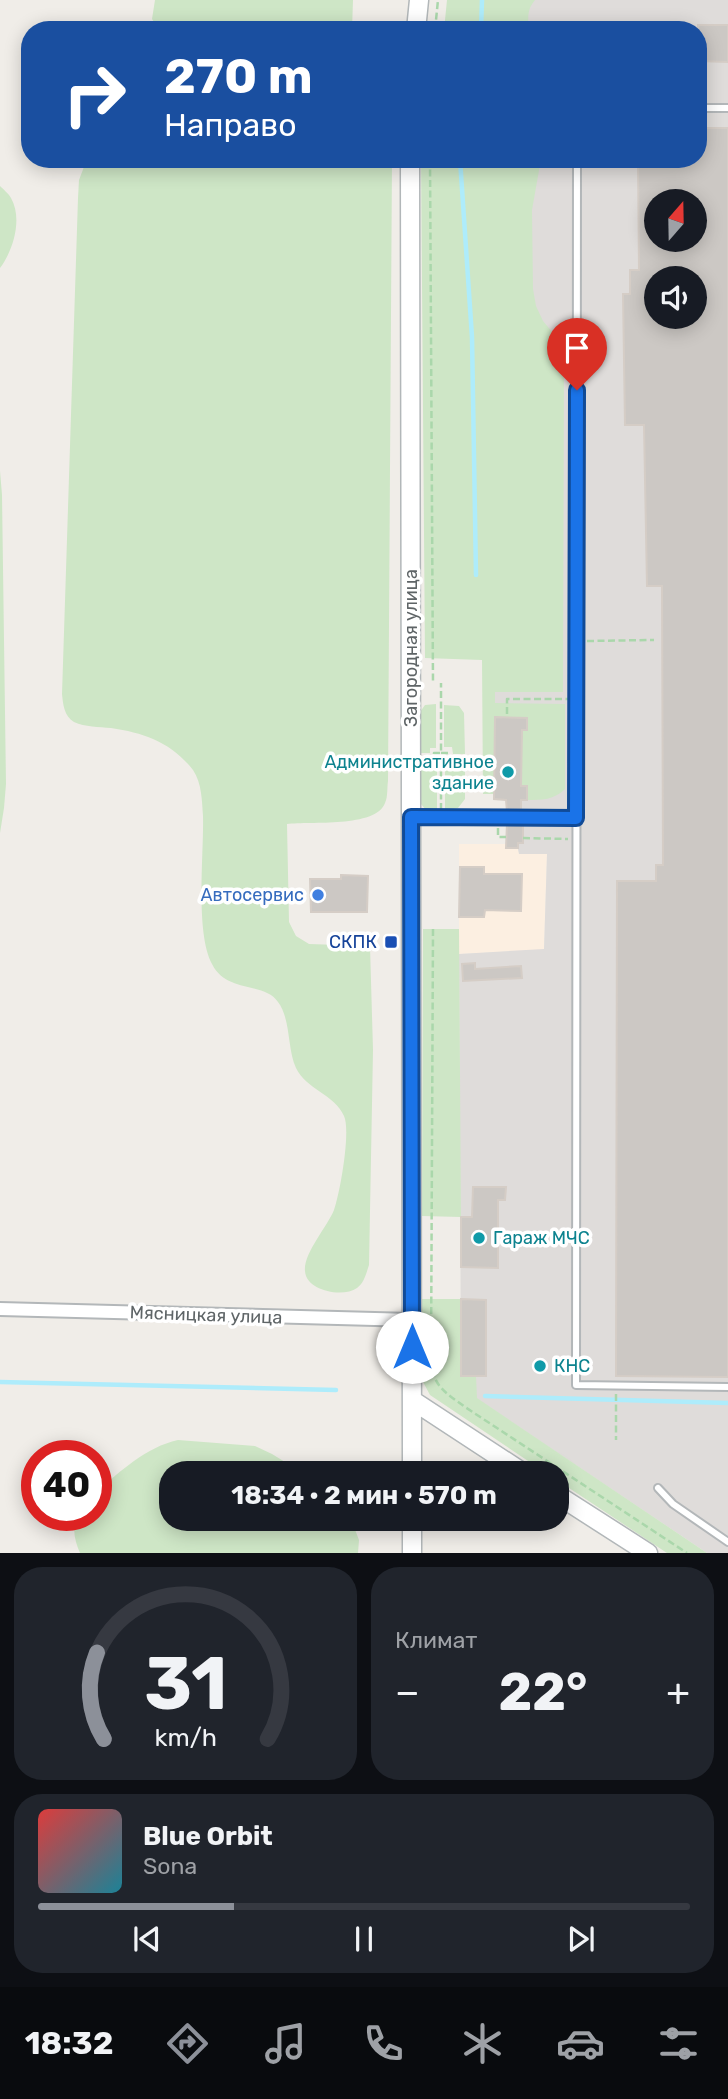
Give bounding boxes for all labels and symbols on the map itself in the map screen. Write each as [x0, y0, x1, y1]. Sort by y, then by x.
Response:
north arrow [644, 189, 707, 252]
pin [547, 318, 607, 390]
street label: Загородная улица [400, 569, 422, 727]
place label: Административное здание [325, 751, 494, 794]
marker: Административное здание [500, 764, 516, 780]
place label: Автосервис [201, 884, 304, 906]
marker: Автосервис [310, 887, 326, 903]
place label: СКПК [329, 931, 377, 953]
marker: СКПК [383, 934, 399, 950]
place label: Гараж МЧС [493, 1227, 590, 1249]
marker: Гараж МЧС [471, 1230, 487, 1246]
street label: Мясницкая улица [129, 1301, 283, 1329]
position arrow [375, 1310, 449, 1384]
place label: КНС [554, 1355, 590, 1377]
marker: КНС [532, 1358, 548, 1374]
speed limit sign: 40 [21, 1440, 112, 1531]

